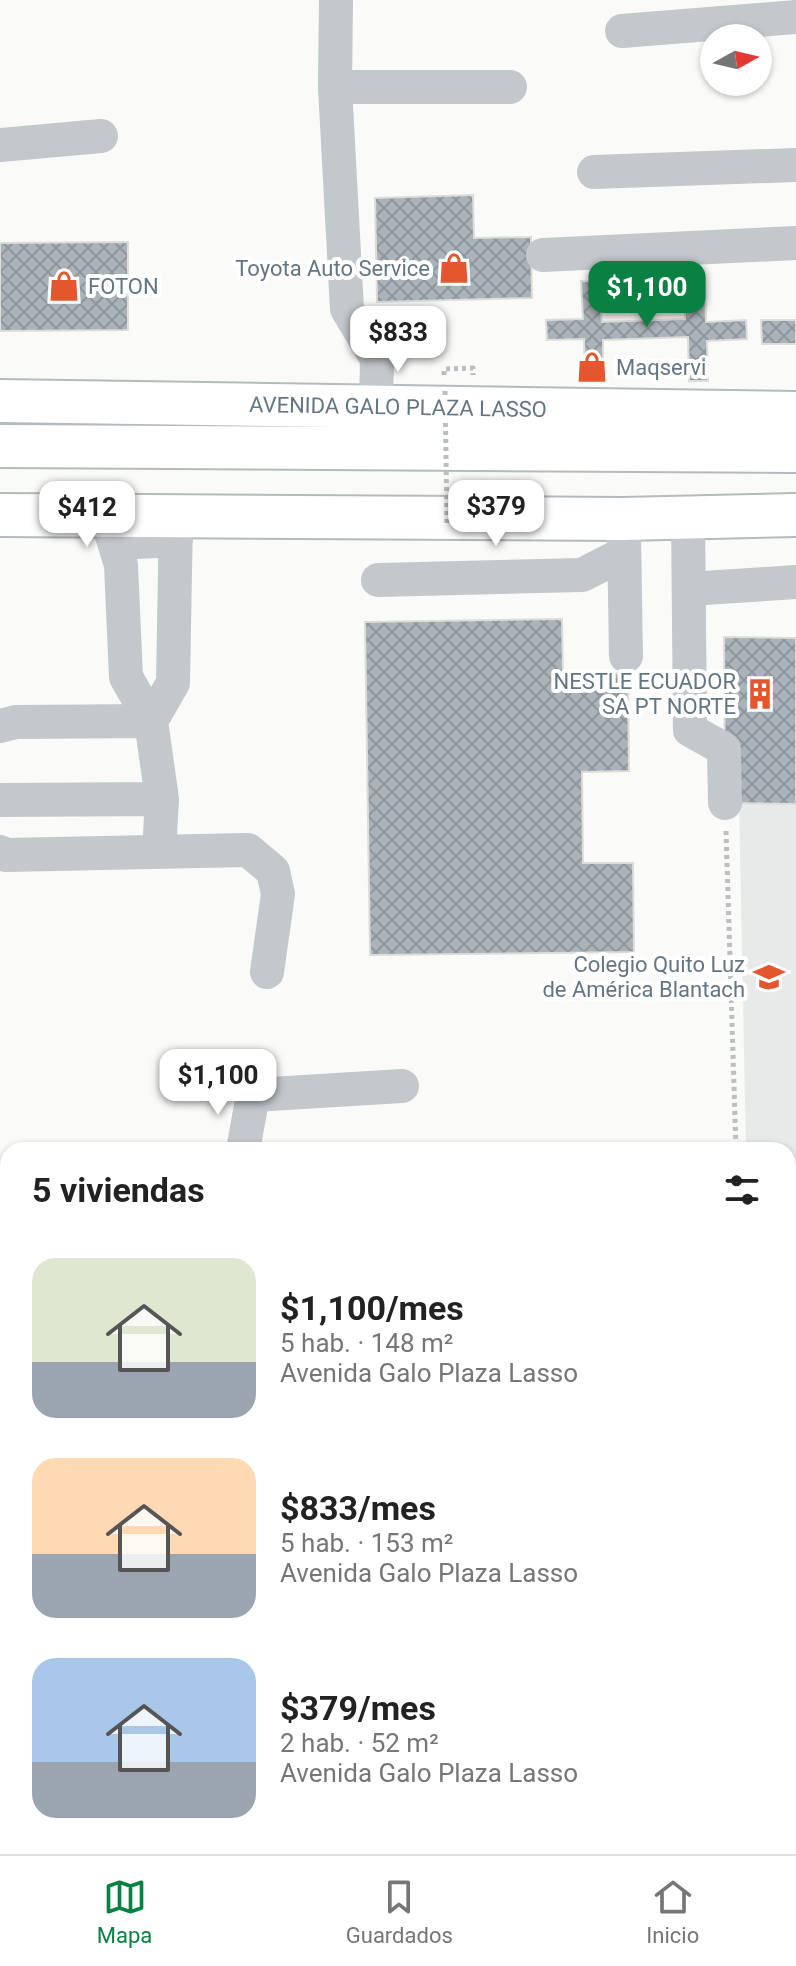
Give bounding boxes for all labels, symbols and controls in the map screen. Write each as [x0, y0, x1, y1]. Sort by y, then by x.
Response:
north arrow [700, 24, 772, 96]
map controls [700, 24, 772, 96]
shop icon: Toyota Auto Service [437, 251, 471, 285]
place label: Toyota Auto Service [235, 256, 430, 281]
pin: $1,100 [582, 261, 712, 329]
shop icon: FOTON [47, 269, 81, 303]
text: $1,100 [607, 272, 687, 302]
place label: FOTON [88, 274, 159, 299]
pin: $833 [351, 306, 445, 374]
text: $833 [368, 317, 428, 347]
shop icon: Maqservi [575, 350, 609, 384]
place label: Maqservi [616, 355, 706, 380]
street label: AVENIDA GALO PLAZA LASSO [249, 392, 547, 422]
pin: $379 [449, 480, 543, 548]
pin: $412 [40, 481, 134, 549]
text: $379 [466, 491, 526, 521]
text: $412 [57, 492, 117, 522]
place label: NESTLE ECUADOR SA PT NORTE [553, 669, 736, 719]
building icon: NESTLE ECUADOR SA PT NORTE [743, 677, 777, 711]
place label: Colegio Quito Luz de América Blantach [542, 952, 745, 1002]
school or university icon: Colegio Quito Luz de América Blantach [752, 960, 786, 994]
pin: $1,100 [153, 1049, 283, 1117]
text: $1,100 [178, 1060, 258, 1090]
icon: filters [720, 1168, 764, 1212]
text: 5 viviendas [32, 1170, 205, 1210]
text: $1,100/mes [280, 1288, 464, 1328]
icon: home [96, 1290, 192, 1386]
text: 5 hab. · 148 m² [280, 1328, 453, 1358]
text: Avenida Galo Plaza Lasso [280, 1358, 578, 1388]
text: $833/mes [280, 1488, 436, 1528]
icon: home [96, 1490, 192, 1586]
text: 5 hab. · 153 m² [280, 1528, 453, 1558]
text: Avenida Galo Plaza Lasso [280, 1558, 578, 1588]
text: $379/mes [280, 1688, 436, 1728]
icon: home [96, 1690, 192, 1786]
text: 2 hab. · 52 m² [280, 1728, 439, 1758]
text: Avenida Galo Plaza Lasso [280, 1758, 578, 1788]
tab: Mapa [97, 1875, 152, 1948]
tab: Guardados [346, 1875, 453, 1948]
tab: Inicio [646, 1875, 699, 1948]

